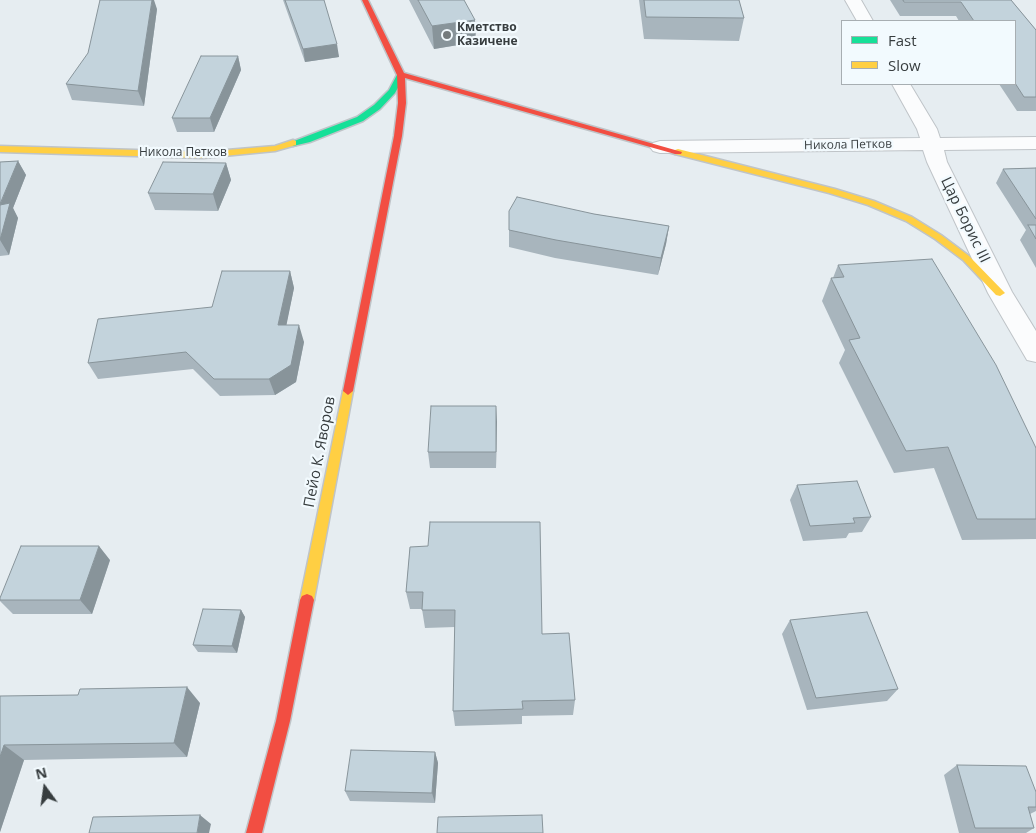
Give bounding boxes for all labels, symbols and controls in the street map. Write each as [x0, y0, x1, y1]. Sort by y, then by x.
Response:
legend [841, 20, 1016, 85]
place label: Кметство Казичене [457, 21, 518, 49]
marker: Кметство Казичене [441, 29, 453, 41]
text: Fast [888, 30, 917, 50]
text: Slow [888, 55, 921, 75]
street label: Никола Петков [804, 137, 892, 153]
street label: Никола Петков [139, 146, 227, 160]
street label: Цар Борис III [937, 174, 993, 266]
street label: Пейо К. Яворов [300, 395, 340, 509]
text: N [33, 762, 49, 784]
north arrow [20, 763, 70, 813]

